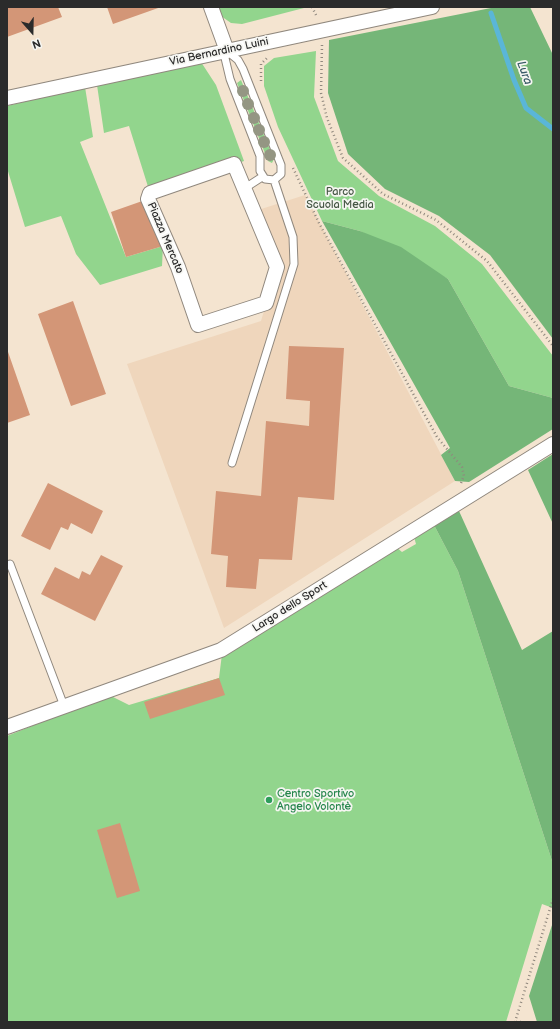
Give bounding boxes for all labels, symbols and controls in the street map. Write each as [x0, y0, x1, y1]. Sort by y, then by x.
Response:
north arrow [12, 12, 52, 52]
street label: Via Bernardino Luini [168, 35, 270, 69]
text: N [30, 36, 42, 51]
water label: Lura [513, 59, 535, 87]
park label: Parco Scuola Media [306, 185, 374, 211]
street label: Piazza Mercato [144, 200, 186, 276]
street label: Largo dello Sport [250, 579, 330, 635]
place label: Centro Sportivo Angelo Volontè [277, 787, 354, 813]
marker: Centro Sportivo Angelo Volontè [264, 795, 274, 805]

